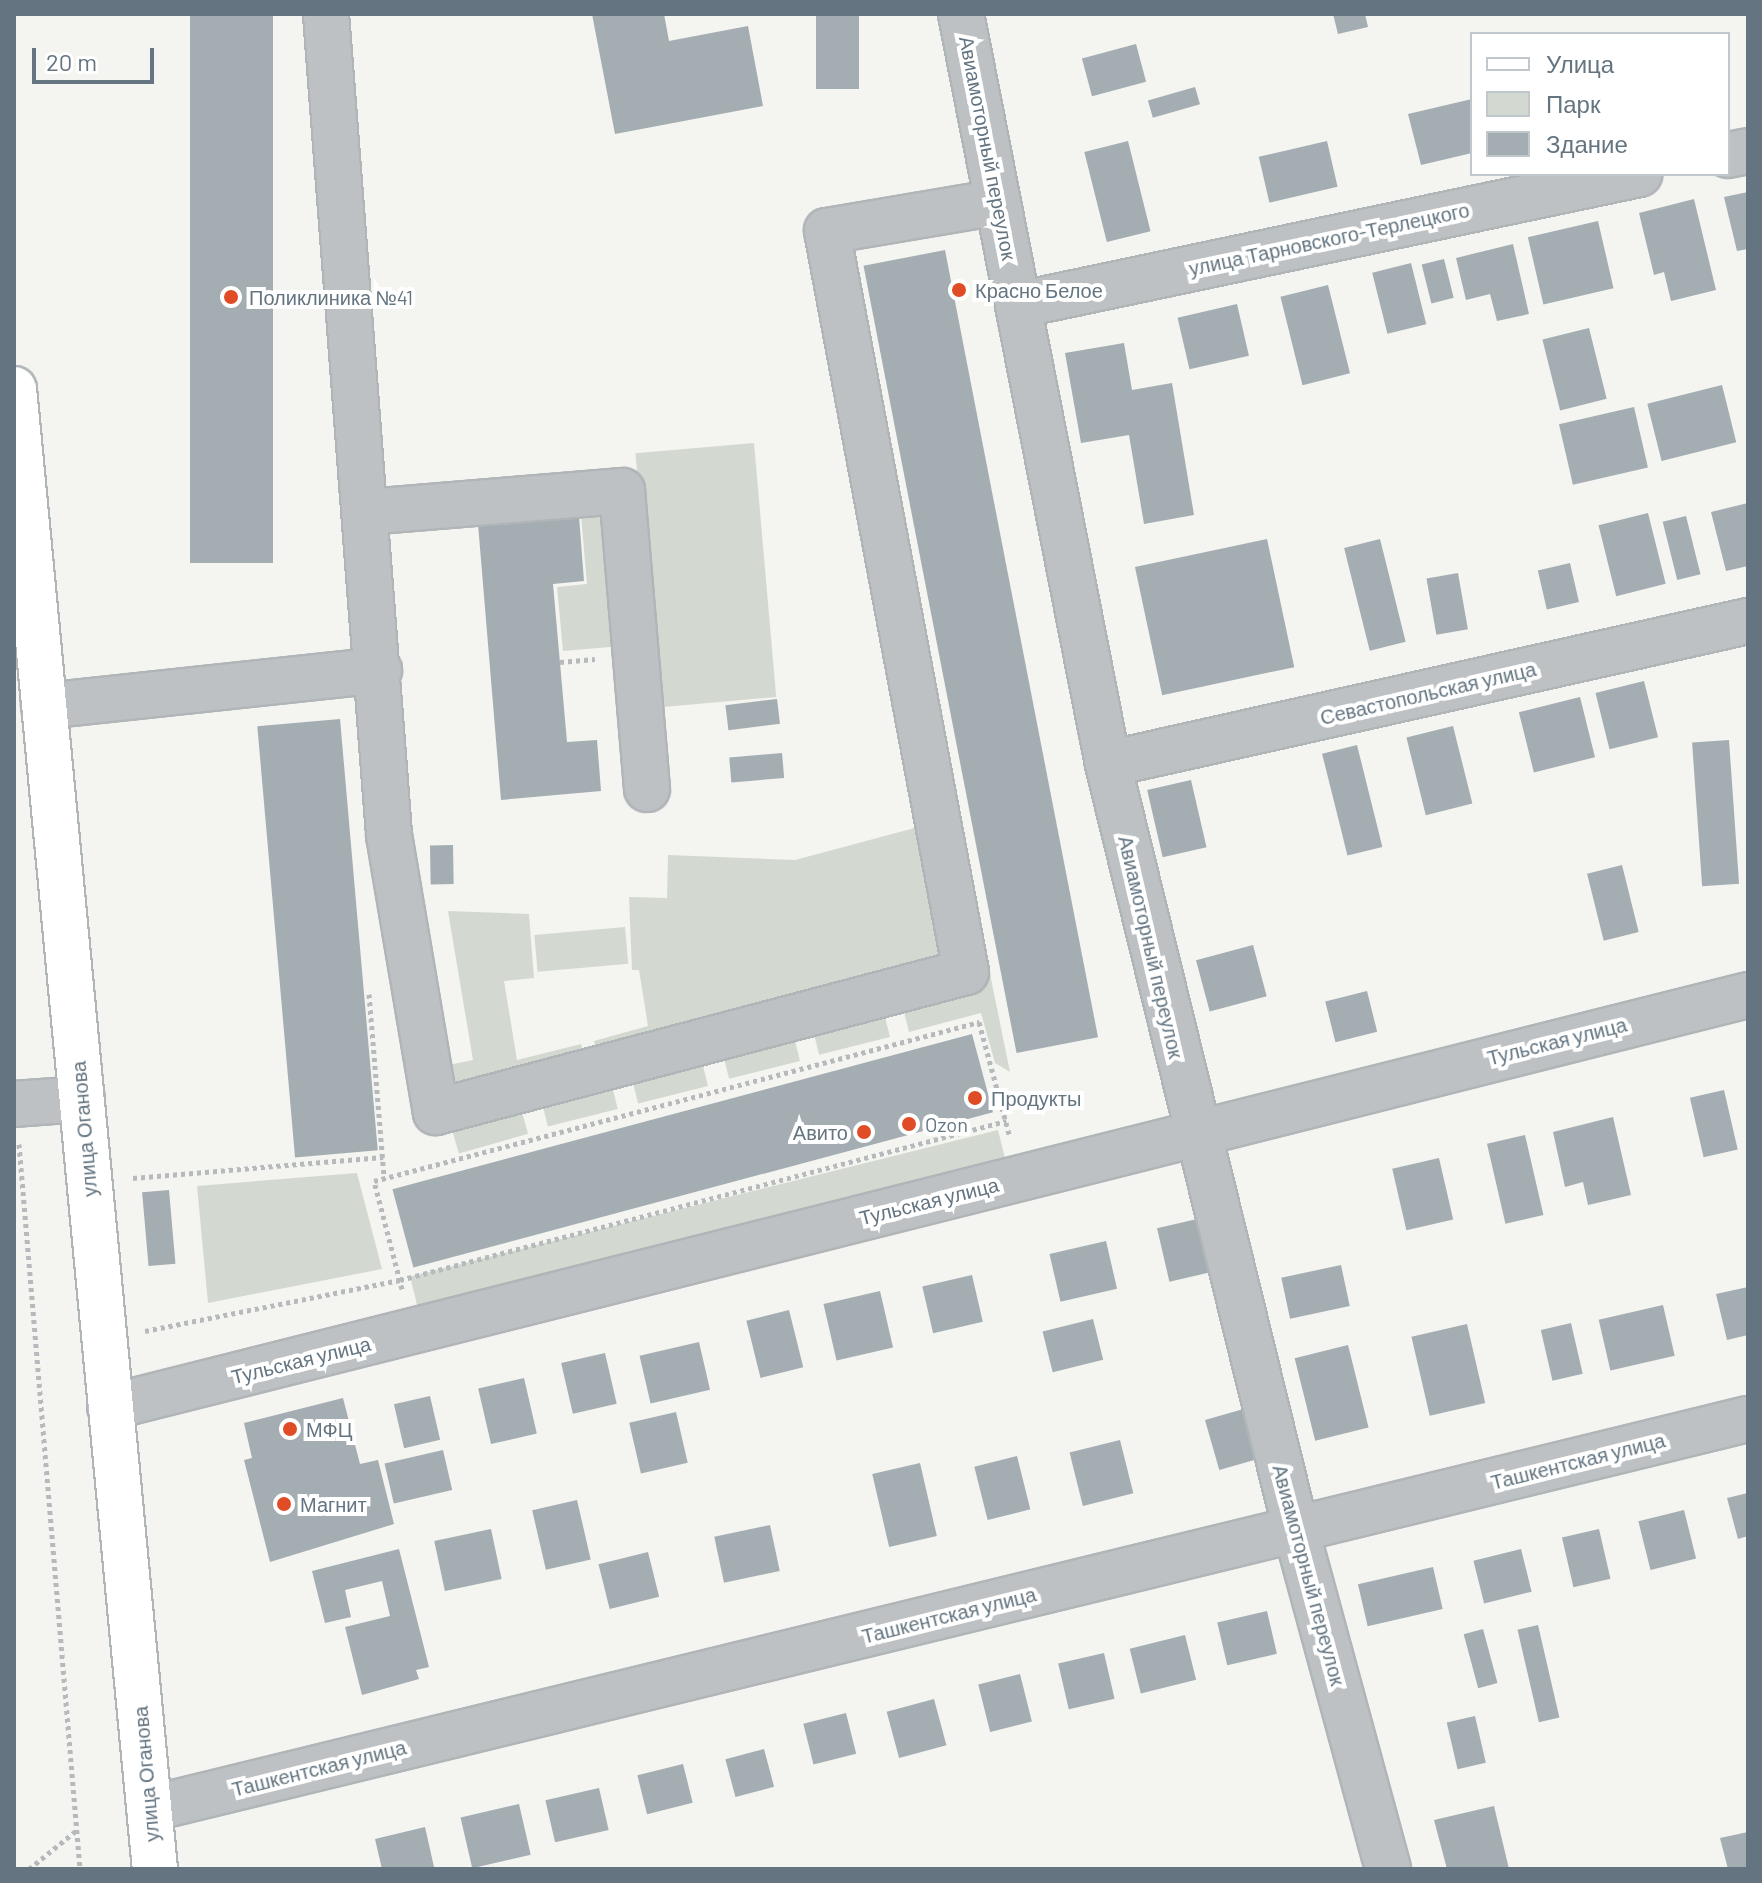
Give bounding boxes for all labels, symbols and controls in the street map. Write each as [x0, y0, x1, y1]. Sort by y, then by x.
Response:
scale bar [36, 32, 158, 82]
legend [1470, 32, 1730, 176]
street label: Авиамоторный переулок [954, 34, 1022, 262]
text: 20 m [46, 47, 97, 76]
text: Улица [1546, 49, 1614, 78]
text: Парк [1546, 89, 1600, 118]
text: Здание [1546, 129, 1628, 158]
street label: улица Тарновского-Терлецкого [1187, 198, 1471, 280]
place label: Красно Белое [975, 278, 1103, 302]
marker: Красно Белое [950, 281, 968, 299]
place label: Поликлиника №41 [249, 285, 413, 309]
marker: Поликлиника №41 [220, 286, 242, 308]
street label: Севастопольская улица [1318, 656, 1538, 730]
street label: Авиамоторный переулок [1114, 833, 1188, 1061]
street label: Тульская улица [1485, 1012, 1629, 1070]
street label: улица Оганова [66, 1060, 102, 1198]
place label: Продукты [991, 1086, 1081, 1110]
marker: Продукты [966, 1089, 984, 1107]
place label: Ozon [925, 1112, 968, 1136]
marker: Ozon [900, 1115, 918, 1133]
place label: Авито [793, 1120, 848, 1144]
marker: Авито [855, 1123, 873, 1141]
street label: Тульская улица [857, 1172, 1001, 1230]
street label: Тульская улица [229, 1331, 373, 1389]
place label: МФЦ [306, 1417, 352, 1441]
marker: МФЦ [281, 1420, 299, 1438]
street label: Ташкентская улица [1488, 1428, 1668, 1494]
street label: Авиамоторный переулок [1268, 1462, 1350, 1688]
place label: Магнит [300, 1492, 367, 1516]
marker: Магнит [275, 1495, 293, 1513]
street label: Ташкентская улица [859, 1582, 1039, 1648]
street label: улица Оганова [128, 1705, 164, 1843]
street label: Ташкентская улица [229, 1735, 409, 1801]

